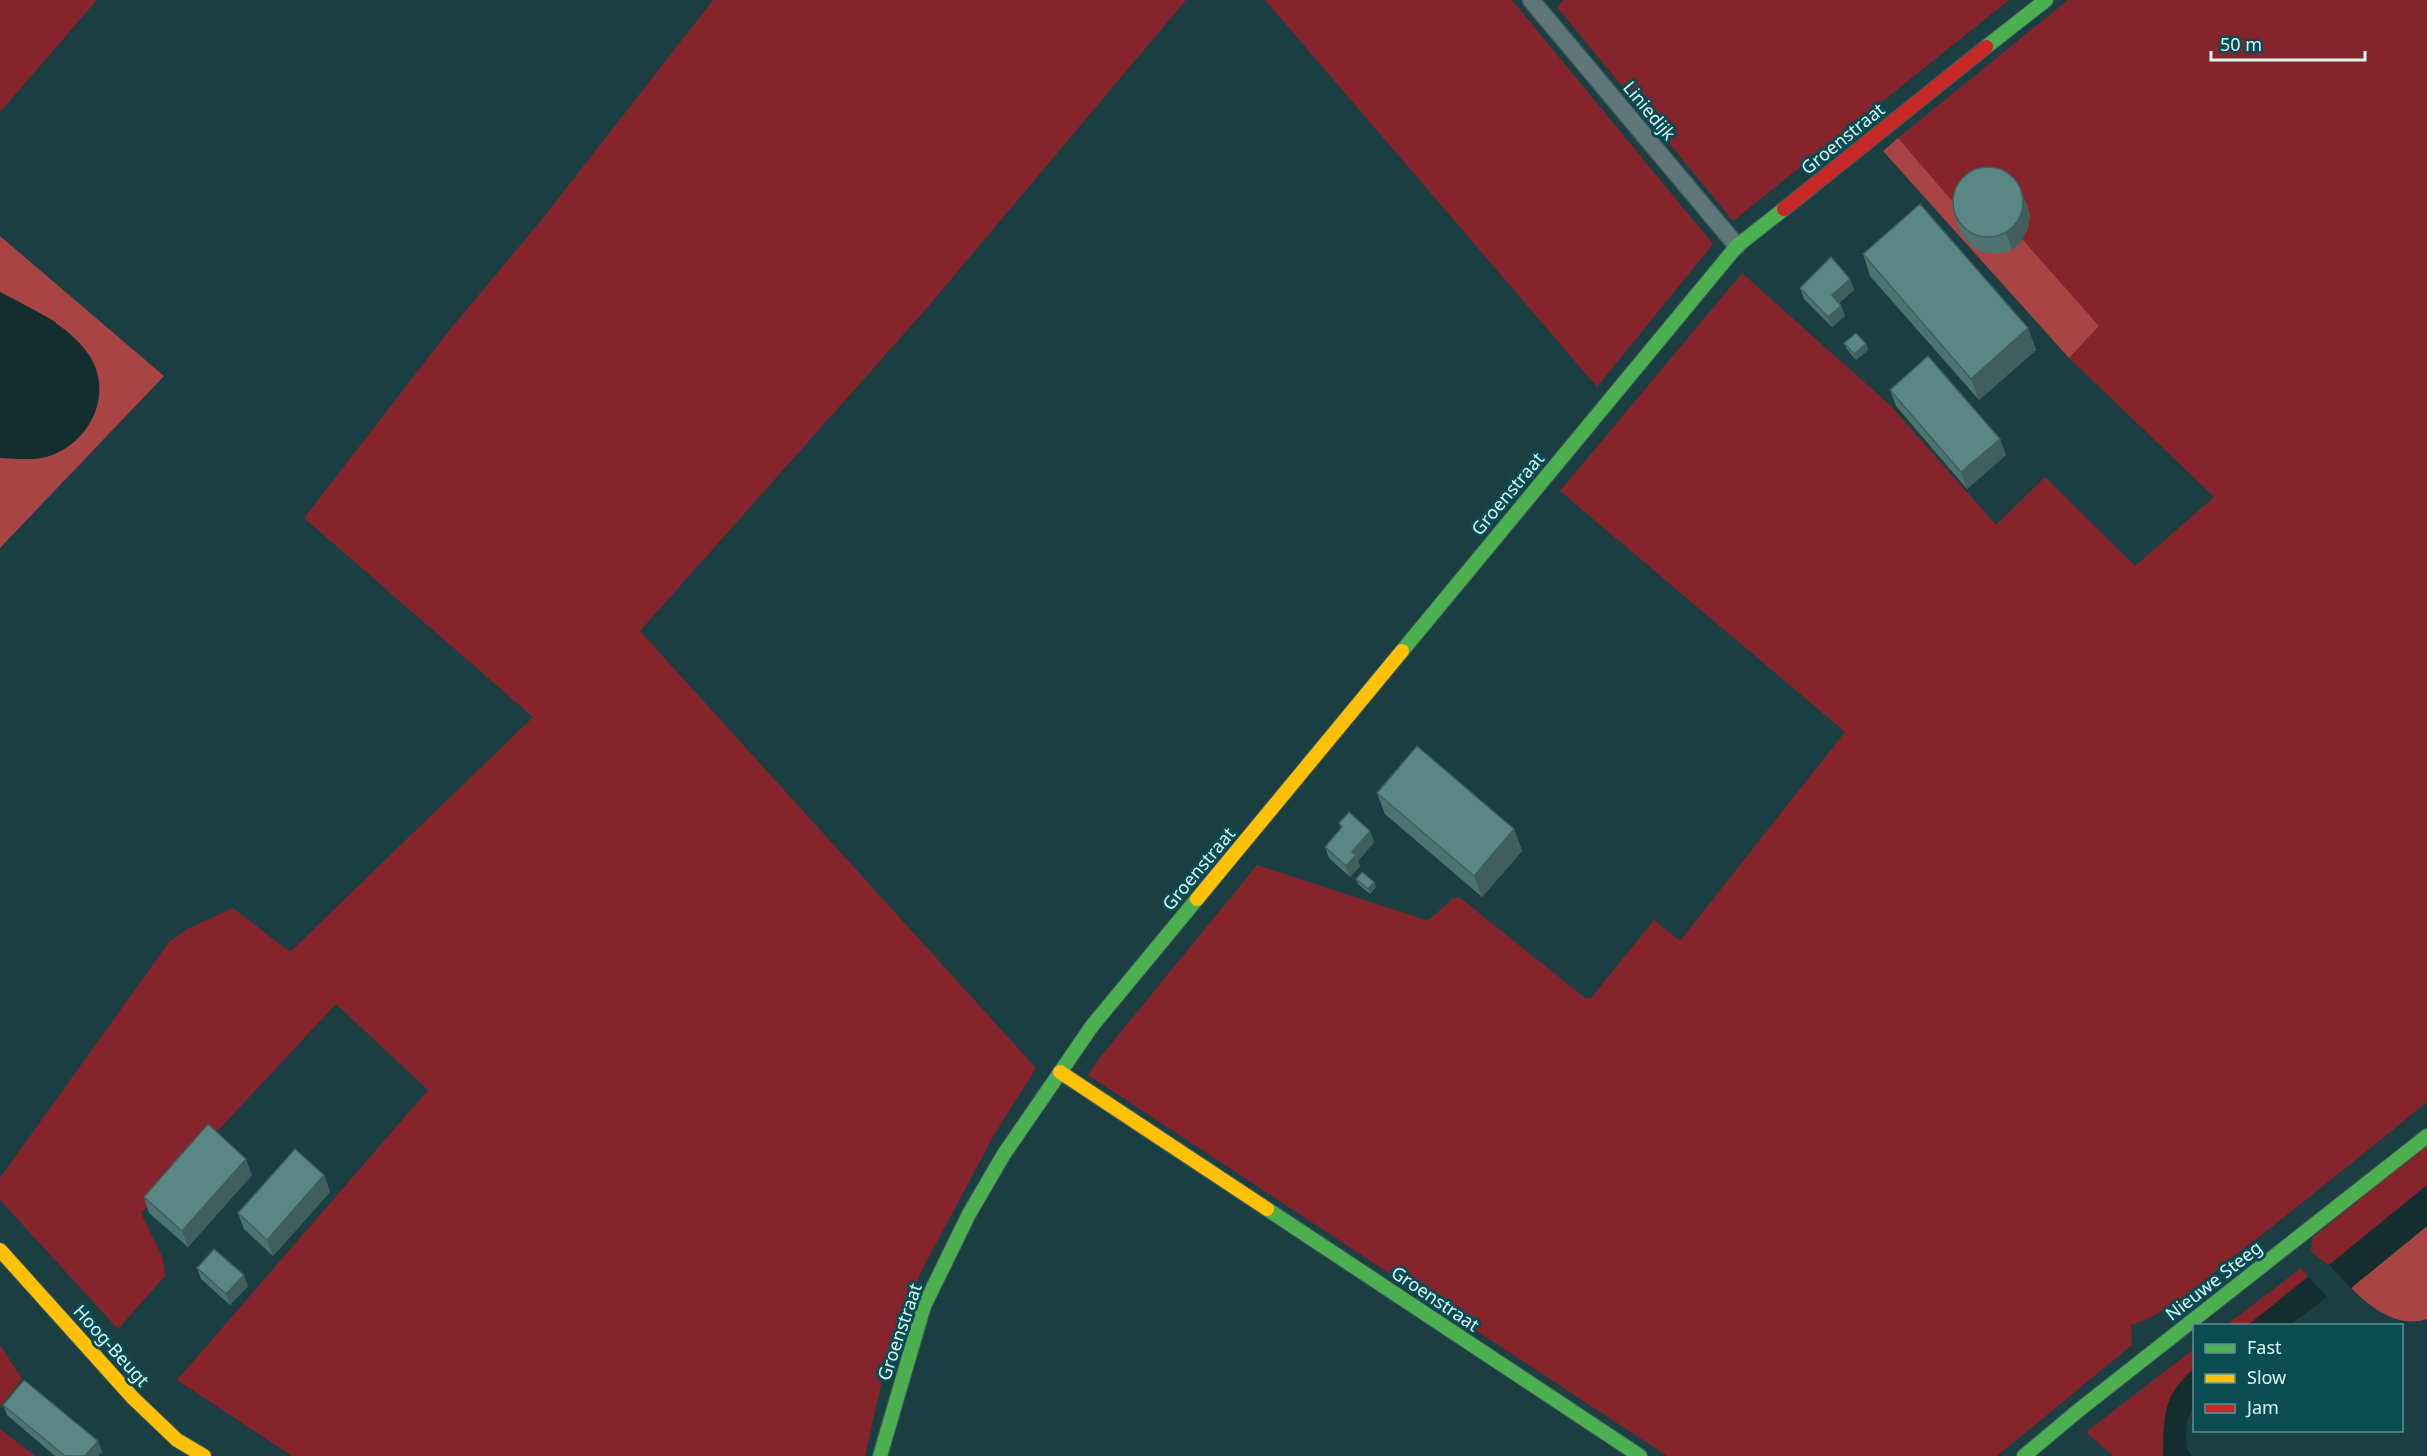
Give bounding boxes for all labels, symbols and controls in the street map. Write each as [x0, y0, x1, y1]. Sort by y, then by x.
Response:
scale bar [2211, 24, 2366, 62]
text: 50 m [2220, 32, 2262, 56]
street label: Liniedijk [1618, 76, 1682, 145]
street label: Groenstraat [1795, 97, 1890, 179]
street label: Groenstraat [1466, 446, 1549, 540]
street label: Groenstraat [1157, 821, 1240, 915]
street label: Nieuwe Steeg [2160, 1235, 2267, 1325]
street label: Groenstraat [1387, 1260, 1485, 1337]
street label: Groenstraat [871, 1279, 927, 1383]
street label: Hoog-Beugt [69, 1299, 155, 1392]
legend [2193, 1324, 2403, 1432]
text: Fast [2247, 1335, 2282, 1359]
text: Slow [2247, 1365, 2286, 1389]
text: Jam [2245, 1395, 2279, 1419]

